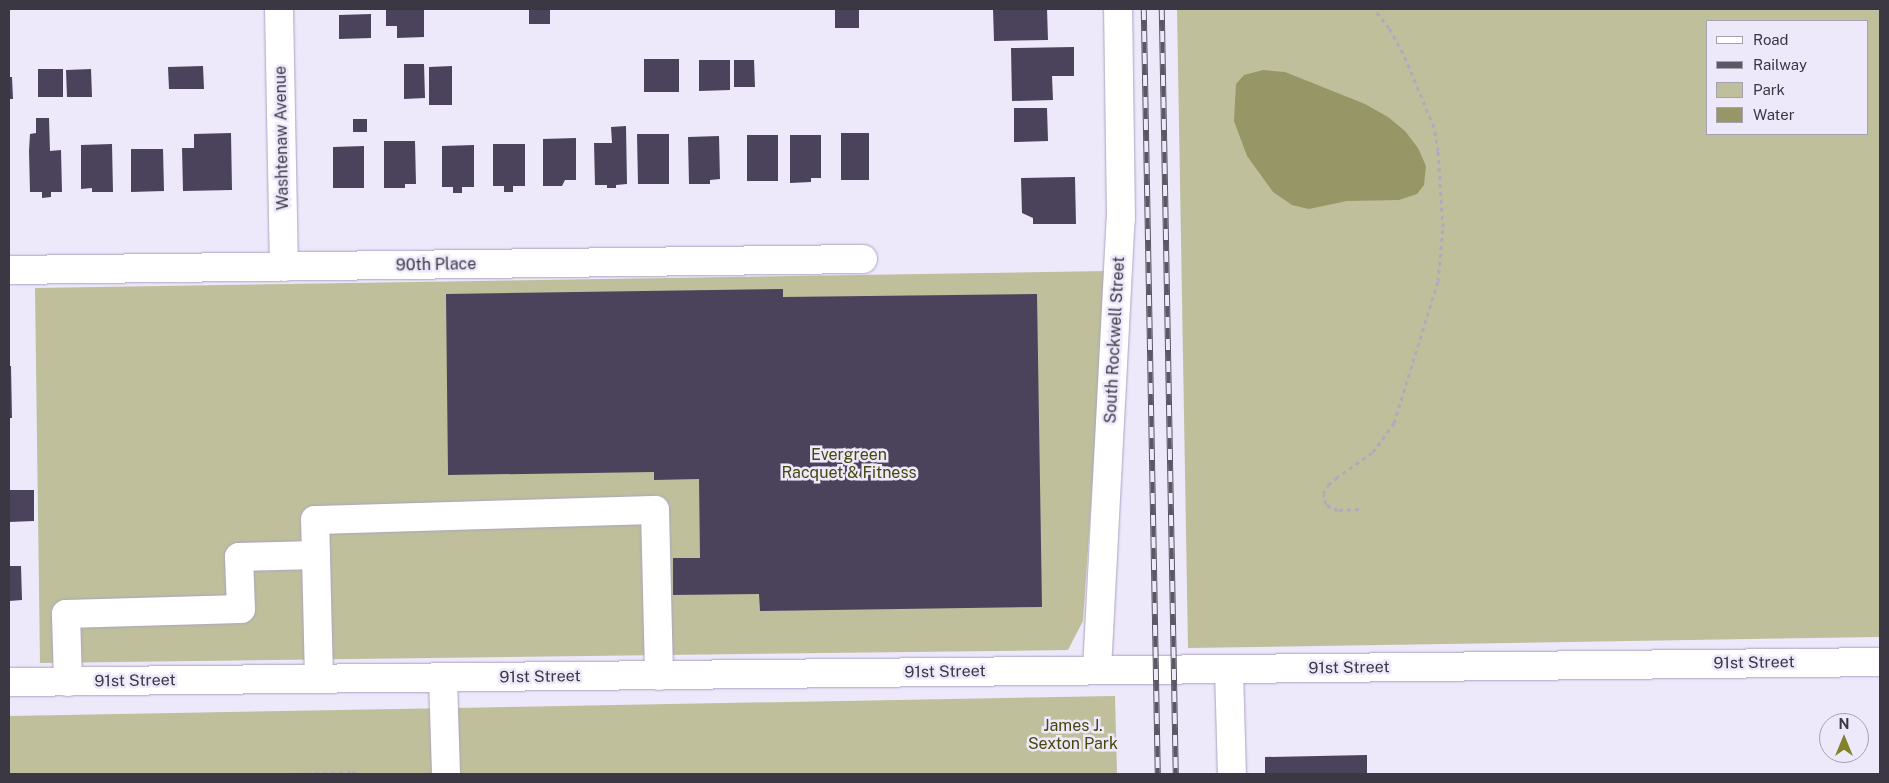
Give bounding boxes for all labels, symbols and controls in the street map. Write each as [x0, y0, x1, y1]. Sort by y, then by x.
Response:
legend [1706, 20, 1869, 135]
text: Road [1753, 31, 1789, 48]
text: Railway [1753, 56, 1807, 73]
street label: Washtenaw Avenue [271, 66, 293, 210]
text: Park [1753, 81, 1785, 98]
text: Water [1753, 106, 1795, 123]
street label: 90th Place [396, 255, 476, 275]
street label: South Rockwell Street [1101, 256, 1129, 424]
park label: Evergreen Racquet & Fitness [781, 445, 917, 483]
street label: 91st Street [1713, 653, 1795, 673]
street label: 91st Street [1308, 658, 1390, 678]
street label: 91st Street [904, 662, 986, 682]
street label: 91st Street [499, 667, 581, 687]
street label: 91st Street [94, 671, 176, 691]
north arrow [1819, 713, 1869, 763]
park label: James J. Sexton Park [1028, 716, 1118, 754]
text: N [1839, 716, 1849, 732]

